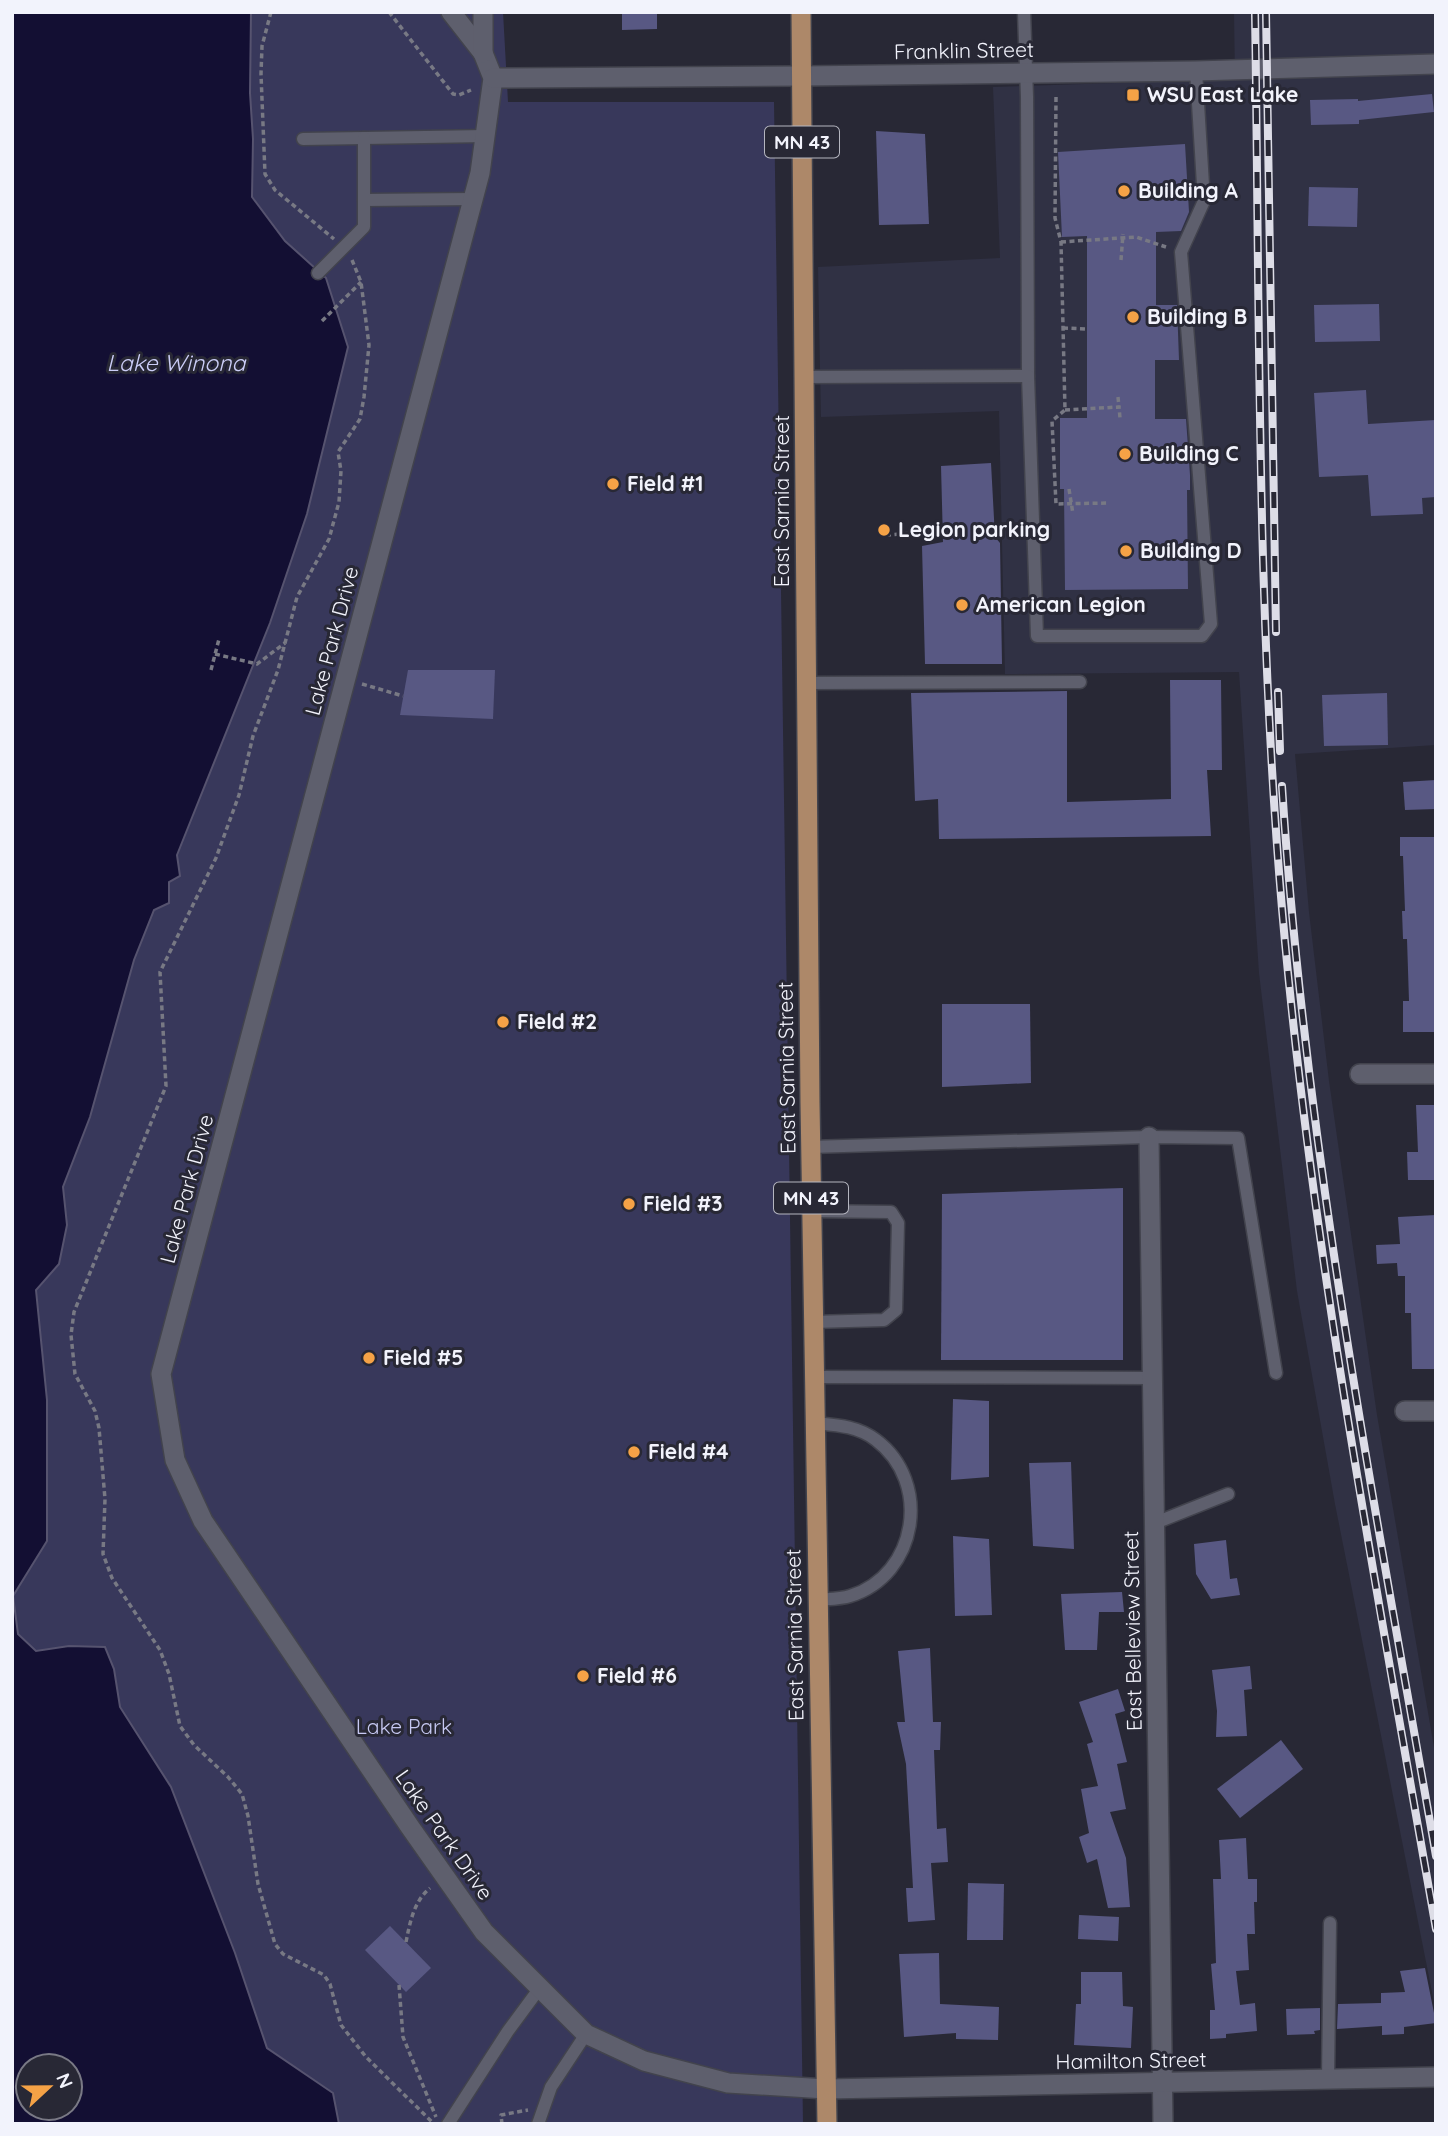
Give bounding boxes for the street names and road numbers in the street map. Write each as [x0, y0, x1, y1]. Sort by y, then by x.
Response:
street label: Franklin Street [894, 36, 1034, 64]
road number: MN 43 [765, 126, 839, 158]
street label: East Sarnia Street [768, 415, 794, 587]
street label: Lake Park Drive [299, 563, 363, 718]
street label: East Sarnia Street [771, 982, 801, 1154]
street label: Lake Park Drive [154, 1111, 218, 1266]
road number: MN 43 [774, 1182, 848, 1214]
street label: East Belleview Street [1117, 1531, 1147, 1731]
street label: East Sarnia Street [779, 1549, 809, 1721]
street label: Lake Park Drive [390, 1764, 499, 1905]
street label: Hamilton Street [1055, 2046, 1207, 2074]

